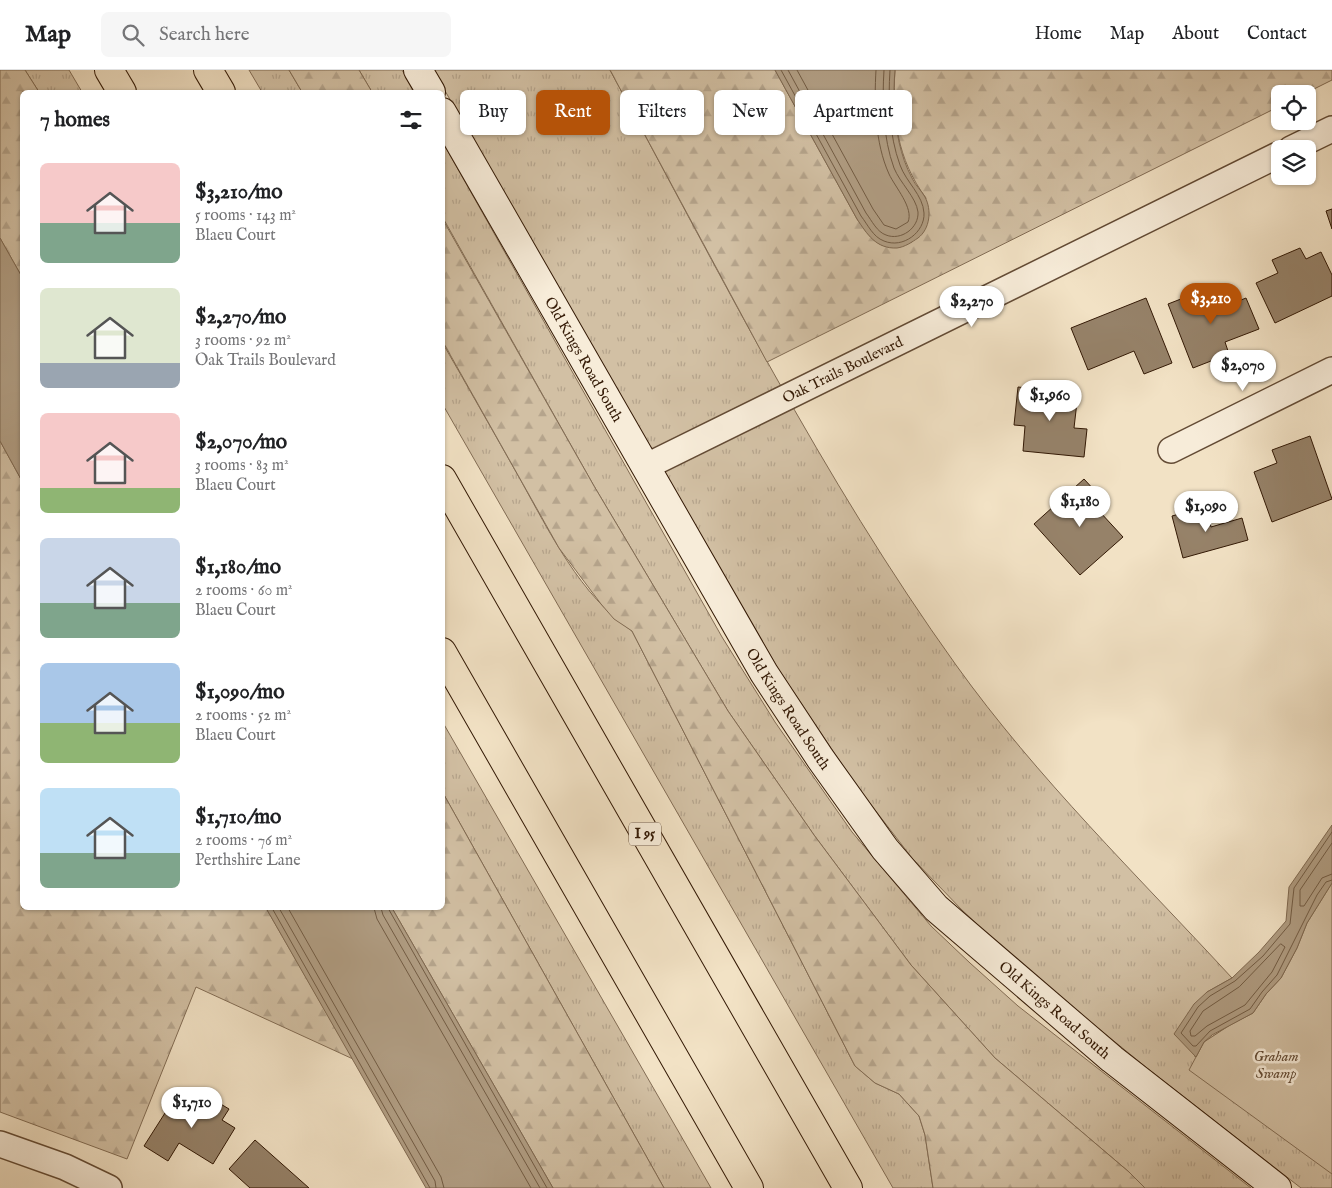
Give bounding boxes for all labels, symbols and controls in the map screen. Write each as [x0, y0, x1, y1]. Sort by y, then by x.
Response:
search box [101, 12, 451, 57]
text: Map [25, 19, 71, 50]
icon: search [119, 21, 147, 49]
text: Search here [159, 23, 250, 47]
text: Home [1035, 23, 1082, 46]
text: Map [1110, 23, 1144, 46]
text: About [1172, 23, 1219, 46]
text: Contact [1247, 23, 1307, 46]
map controls [1271, 85, 1316, 185]
button: locate [1271, 85, 1316, 130]
chip: Buy [460, 90, 526, 135]
chip: Rent [536, 90, 610, 135]
chip: Filters [620, 90, 704, 135]
chip: New [714, 90, 785, 135]
chip: Apartment [795, 90, 912, 135]
icon: filters [397, 106, 425, 134]
text: 7 homes [40, 107, 110, 134]
button: layers [1271, 140, 1316, 185]
text: $3,210/mo [195, 179, 283, 206]
icon: home [80, 183, 140, 243]
text: 5 rooms · 143 m² [195, 206, 296, 226]
text: Blaeu Court [195, 226, 276, 246]
pin: $3,210 [1170, 282, 1252, 325]
pin: $2,270 [931, 286, 1013, 328]
text: $3,210 [1191, 289, 1231, 309]
text: $2,270 [950, 292, 994, 312]
street label: Old Kings Road South [540, 293, 627, 425]
text: $2,270/mo [195, 304, 286, 331]
icon: home [80, 308, 140, 368]
text: 3 rooms · 92 m² [195, 331, 291, 351]
street label: Oak Trails Boulevard [779, 331, 907, 407]
pin: $2,070 [1202, 350, 1284, 392]
text: Oak Trails Boulevard [195, 351, 336, 371]
text: $2,070 [1221, 356, 1265, 376]
pin: $1,960 [1009, 380, 1091, 422]
text: $1,960 [1030, 386, 1070, 406]
text: $2,070/mo [195, 429, 287, 456]
icon: home [80, 433, 140, 493]
text: 3 rooms · 83 m² [195, 456, 289, 476]
text: Blaeu Court [195, 476, 276, 496]
pin: $1,180 [1039, 486, 1121, 528]
pin: $1,090 [1165, 490, 1247, 533]
text: $1,180 [1060, 492, 1100, 512]
text: $1,090 [1185, 497, 1227, 517]
text: $1,180/mo [195, 554, 281, 581]
icon: home [80, 558, 140, 618]
text: 2 rooms · 60 m² [195, 581, 293, 601]
text: Blaeu Court [195, 601, 276, 621]
street label: Old Kings Road South [742, 644, 835, 773]
text: $1,090/mo [195, 679, 284, 706]
icon: home [80, 683, 140, 743]
text: 2 rooms · 52 m² [195, 706, 291, 726]
text: Blaeu Court [195, 726, 276, 746]
text: $1,710/mo [195, 804, 281, 831]
icon: home [80, 808, 140, 868]
road number: I 95 [629, 822, 661, 846]
text: 2 rooms · 76 m² [195, 831, 292, 851]
text: Perthshire Lane [195, 851, 301, 871]
street label: Old Kings Road South [995, 957, 1115, 1063]
park label: Graham Swamp [1253, 1047, 1299, 1083]
pin: $1,710 [151, 1086, 233, 1129]
text: $1,710 [172, 1093, 212, 1113]

